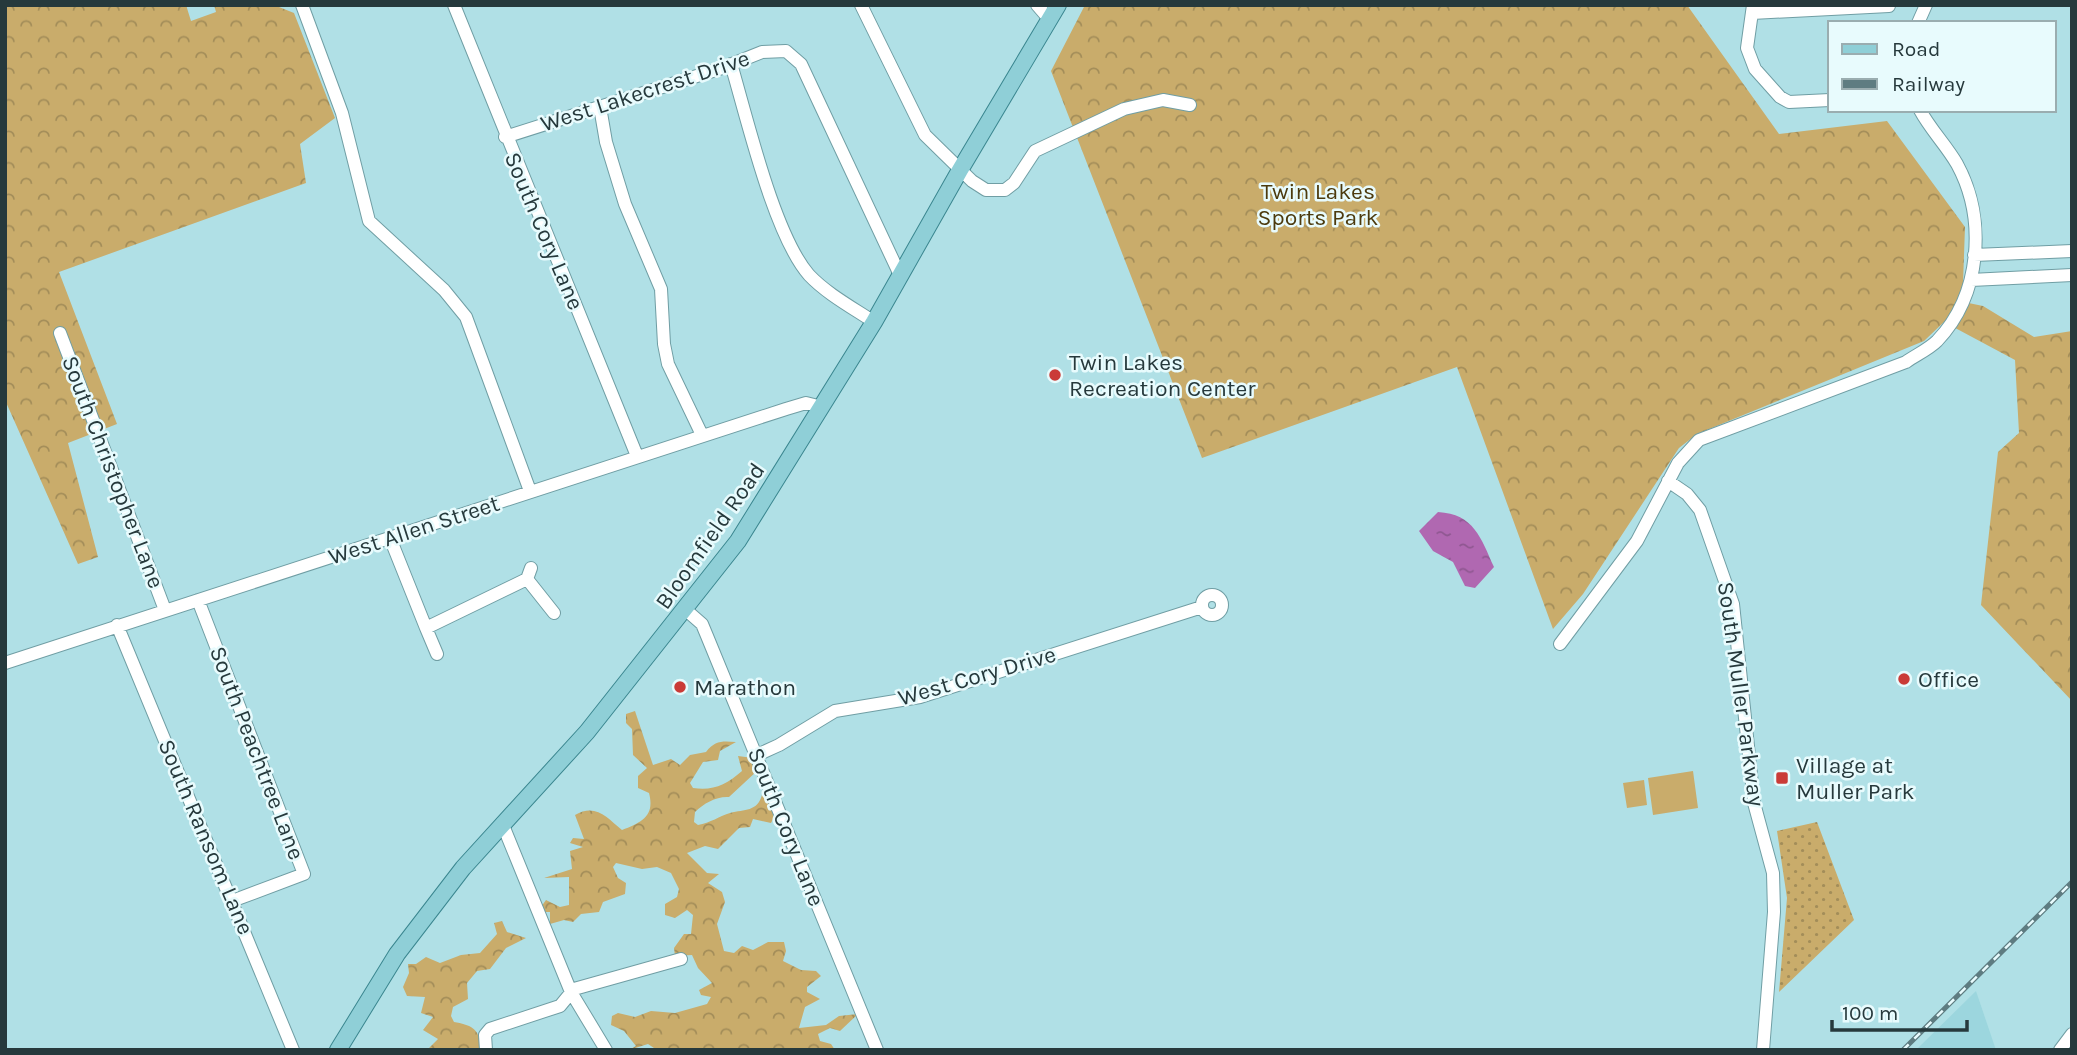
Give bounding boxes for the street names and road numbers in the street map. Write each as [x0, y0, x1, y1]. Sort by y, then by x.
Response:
street label: West Lakecrest Drive [537, 44, 753, 138]
street label: South Cory Lane [499, 148, 589, 314]
street label: South Christopher Lane [56, 352, 170, 592]
street label: Bloomfield Road [649, 458, 771, 614]
street label: West Allen Street [325, 490, 503, 570]
street label: South Muller Parkway [1712, 580, 1770, 809]
street label: West Cory Drive [895, 641, 1059, 711]
street label: South Peachtree Lane [204, 642, 310, 864]
street label: South Ransom Lane [153, 735, 259, 939]
street label: South Cory Lane [742, 744, 830, 910]

